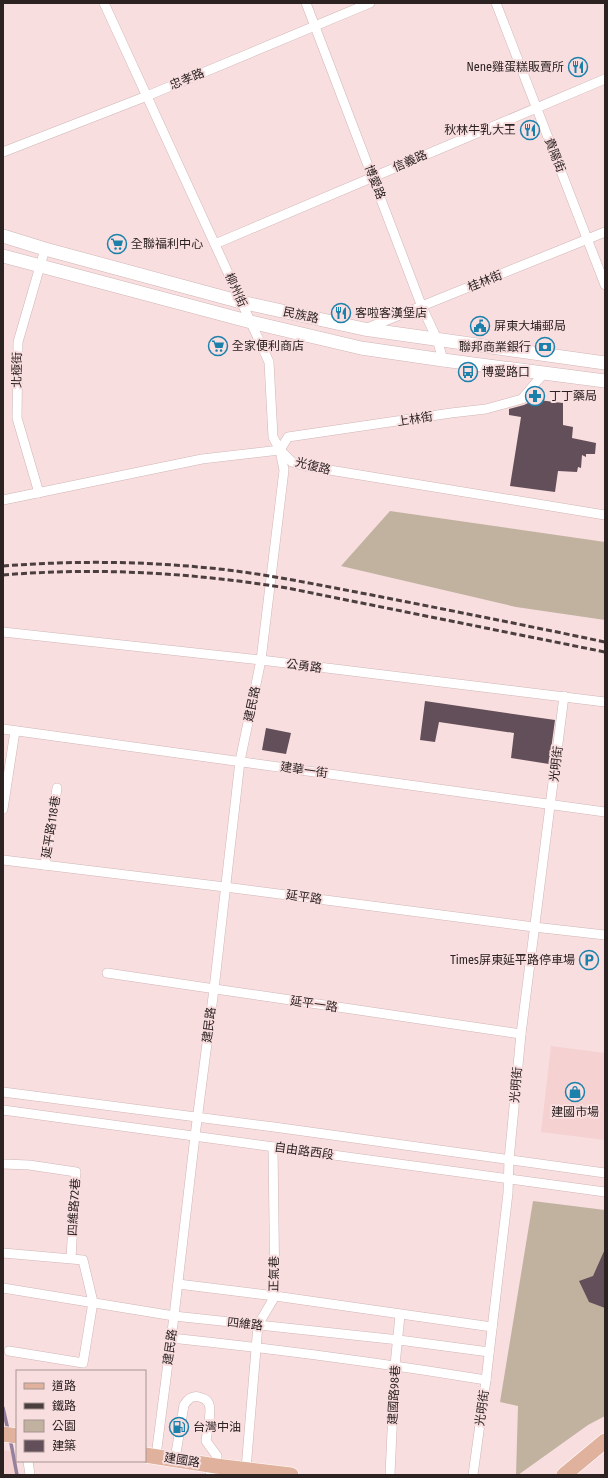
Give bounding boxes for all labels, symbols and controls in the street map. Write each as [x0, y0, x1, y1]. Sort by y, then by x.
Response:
restaurant icon: Nene雞蛋糕販賣所 [567, 56, 589, 78]
place label: Nene雞蛋糕販賣所 [467, 60, 564, 74]
street label: 忠孝路 [168, 66, 206, 92]
restaurant icon: 秋林牛乳大王 [519, 119, 541, 141]
place label: 秋林牛乳大王 [444, 123, 516, 137]
street label: 貴陽街 [542, 136, 568, 174]
street label: 信義路 [391, 148, 429, 174]
street label: 博愛路 [362, 163, 388, 201]
supermarket icon: 全聯福利中心 [106, 233, 128, 255]
place label: 全聯福利中心 [131, 237, 203, 251]
street label: 桂林街 [466, 268, 504, 294]
street label: 柳州街 [222, 271, 250, 309]
restaurant icon: 客啦客漢堡店 [330, 302, 352, 324]
street label: 民族路 [282, 304, 320, 326]
place label: 客啦客漢堡店 [355, 306, 427, 320]
public building icon: 屏東大埔郵局 [469, 315, 491, 337]
place label: 屏東大埔郵局 [494, 319, 566, 333]
supermarket icon: 全家便利商店 [207, 335, 229, 357]
bank icon: 聯邦商業銀行 [534, 336, 556, 358]
place label: 全家便利商店 [232, 339, 304, 353]
place label: 聯邦商業銀行 [459, 340, 531, 354]
street label: 北極街 [10, 352, 24, 388]
bus stop icon: 博愛路口 [457, 361, 479, 383]
place label: 博愛路口 [482, 365, 530, 379]
pharmacy icon: 丁丁藥局 [524, 385, 546, 407]
place label: 丁丁藥局 [549, 389, 597, 403]
street label: 上林街 [396, 409, 434, 429]
street label: 光復路 [294, 455, 332, 477]
street label: 公勇路 [285, 657, 323, 675]
street label: 建民路 [241, 685, 263, 723]
street label: 光明街 [547, 745, 565, 783]
street label: 建華一街 [279, 760, 329, 780]
street label: 延平路118巷 [39, 795, 63, 859]
street label: 延平路 [285, 888, 323, 906]
parking icon: Times屏東延平路停車場 [578, 949, 600, 971]
place label: Times屏東延平路停車場 [450, 953, 575, 967]
street label: 延平一路 [289, 994, 339, 1014]
street label: 建民路 [200, 1006, 218, 1044]
street label: 光明街 [507, 1066, 525, 1104]
shop icon: 建國市場 [564, 1081, 586, 1103]
place label: 建國市場 [551, 1105, 599, 1119]
street label: 自由路西段 [273, 1140, 335, 1162]
street label: 四維路72巷 [65, 1178, 83, 1236]
street label: 正氣巷 [267, 1256, 281, 1292]
street label: 四維路 [226, 1315, 264, 1333]
street label: 建民路 [161, 1328, 179, 1366]
street label: 建國路98巷 [385, 1365, 403, 1425]
legend [16, 1370, 146, 1462]
text: 道路 [52, 1379, 76, 1393]
street label: 光明街 [473, 1389, 491, 1427]
text: 鐵路 [52, 1399, 76, 1413]
fuel station icon: 台灣中油 [168, 1416, 190, 1438]
text: 公園 [52, 1419, 76, 1433]
place label: 台灣中油 [193, 1420, 241, 1434]
text: 建築 [52, 1439, 76, 1453]
street label: 建國路 [163, 1450, 201, 1470]

